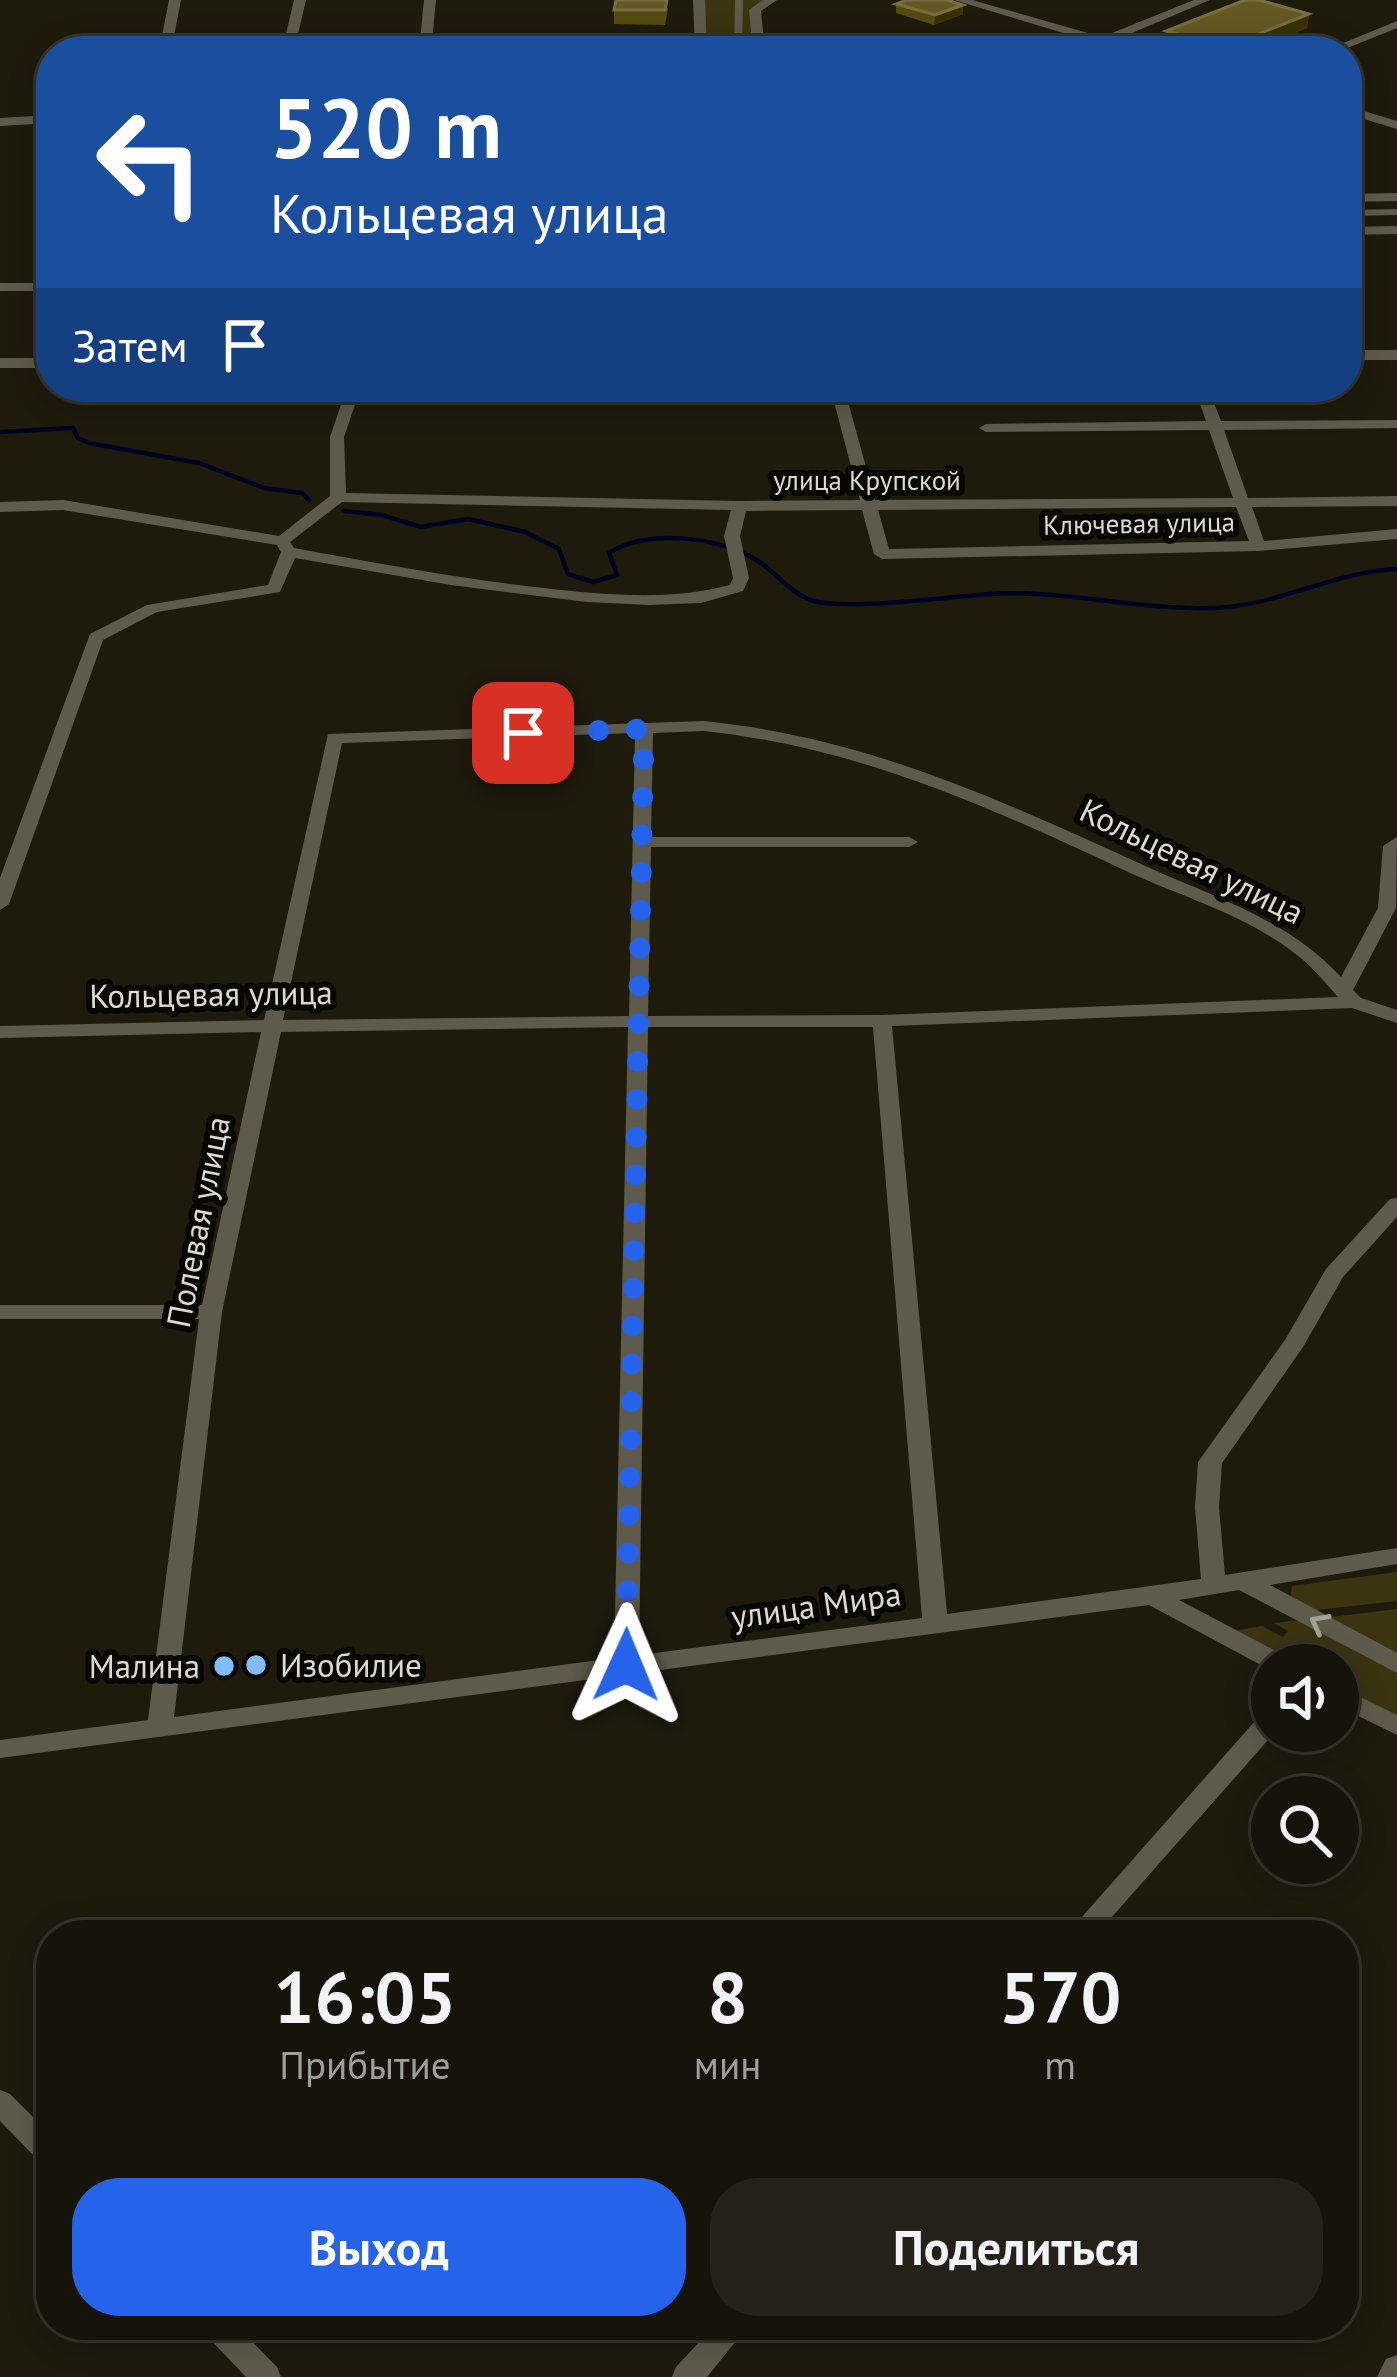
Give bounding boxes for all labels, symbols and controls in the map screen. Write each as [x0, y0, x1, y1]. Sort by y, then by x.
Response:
text: 520 m [270, 72, 502, 181]
icon: left [72, 84, 228, 240]
text: Кольцевая улица [270, 178, 669, 248]
icon: arrive [212, 312, 278, 378]
text: Затем [72, 316, 188, 374]
street label: улица Крупской [773, 463, 961, 497]
street label: Ключевая улица [1043, 504, 1235, 542]
pin [472, 682, 574, 784]
icon: arrive [490, 700, 556, 766]
street label: Кольцевая улица [1073, 788, 1311, 933]
street label: Кольцевая улица [89, 970, 333, 1017]
street label: Полевая улица [156, 1113, 239, 1331]
street label: улица Мира [728, 1571, 904, 1638]
position arrow [563, 1602, 689, 1728]
one-way arrow [1310, 1615, 1332, 1638]
place label: Изобилие [280, 1643, 422, 1686]
place label: Малина [89, 1644, 200, 1687]
map controls [1251, 1644, 1359, 1884]
button: sound [1251, 1644, 1359, 1752]
marker: Изобилие [243, 1652, 269, 1678]
marker: Малина [211, 1653, 237, 1679]
button: search [1251, 1776, 1359, 1884]
text: 16:05 [274, 1950, 456, 2043]
text: 8 [707, 1950, 748, 2043]
text: 570 [999, 1950, 1121, 2043]
text: Прибытие [279, 2039, 451, 2090]
text: мин [694, 2039, 761, 2090]
text: m [1044, 2039, 1076, 2090]
button: Выход [72, 2178, 686, 2316]
button: Поделиться [710, 2178, 1323, 2316]

